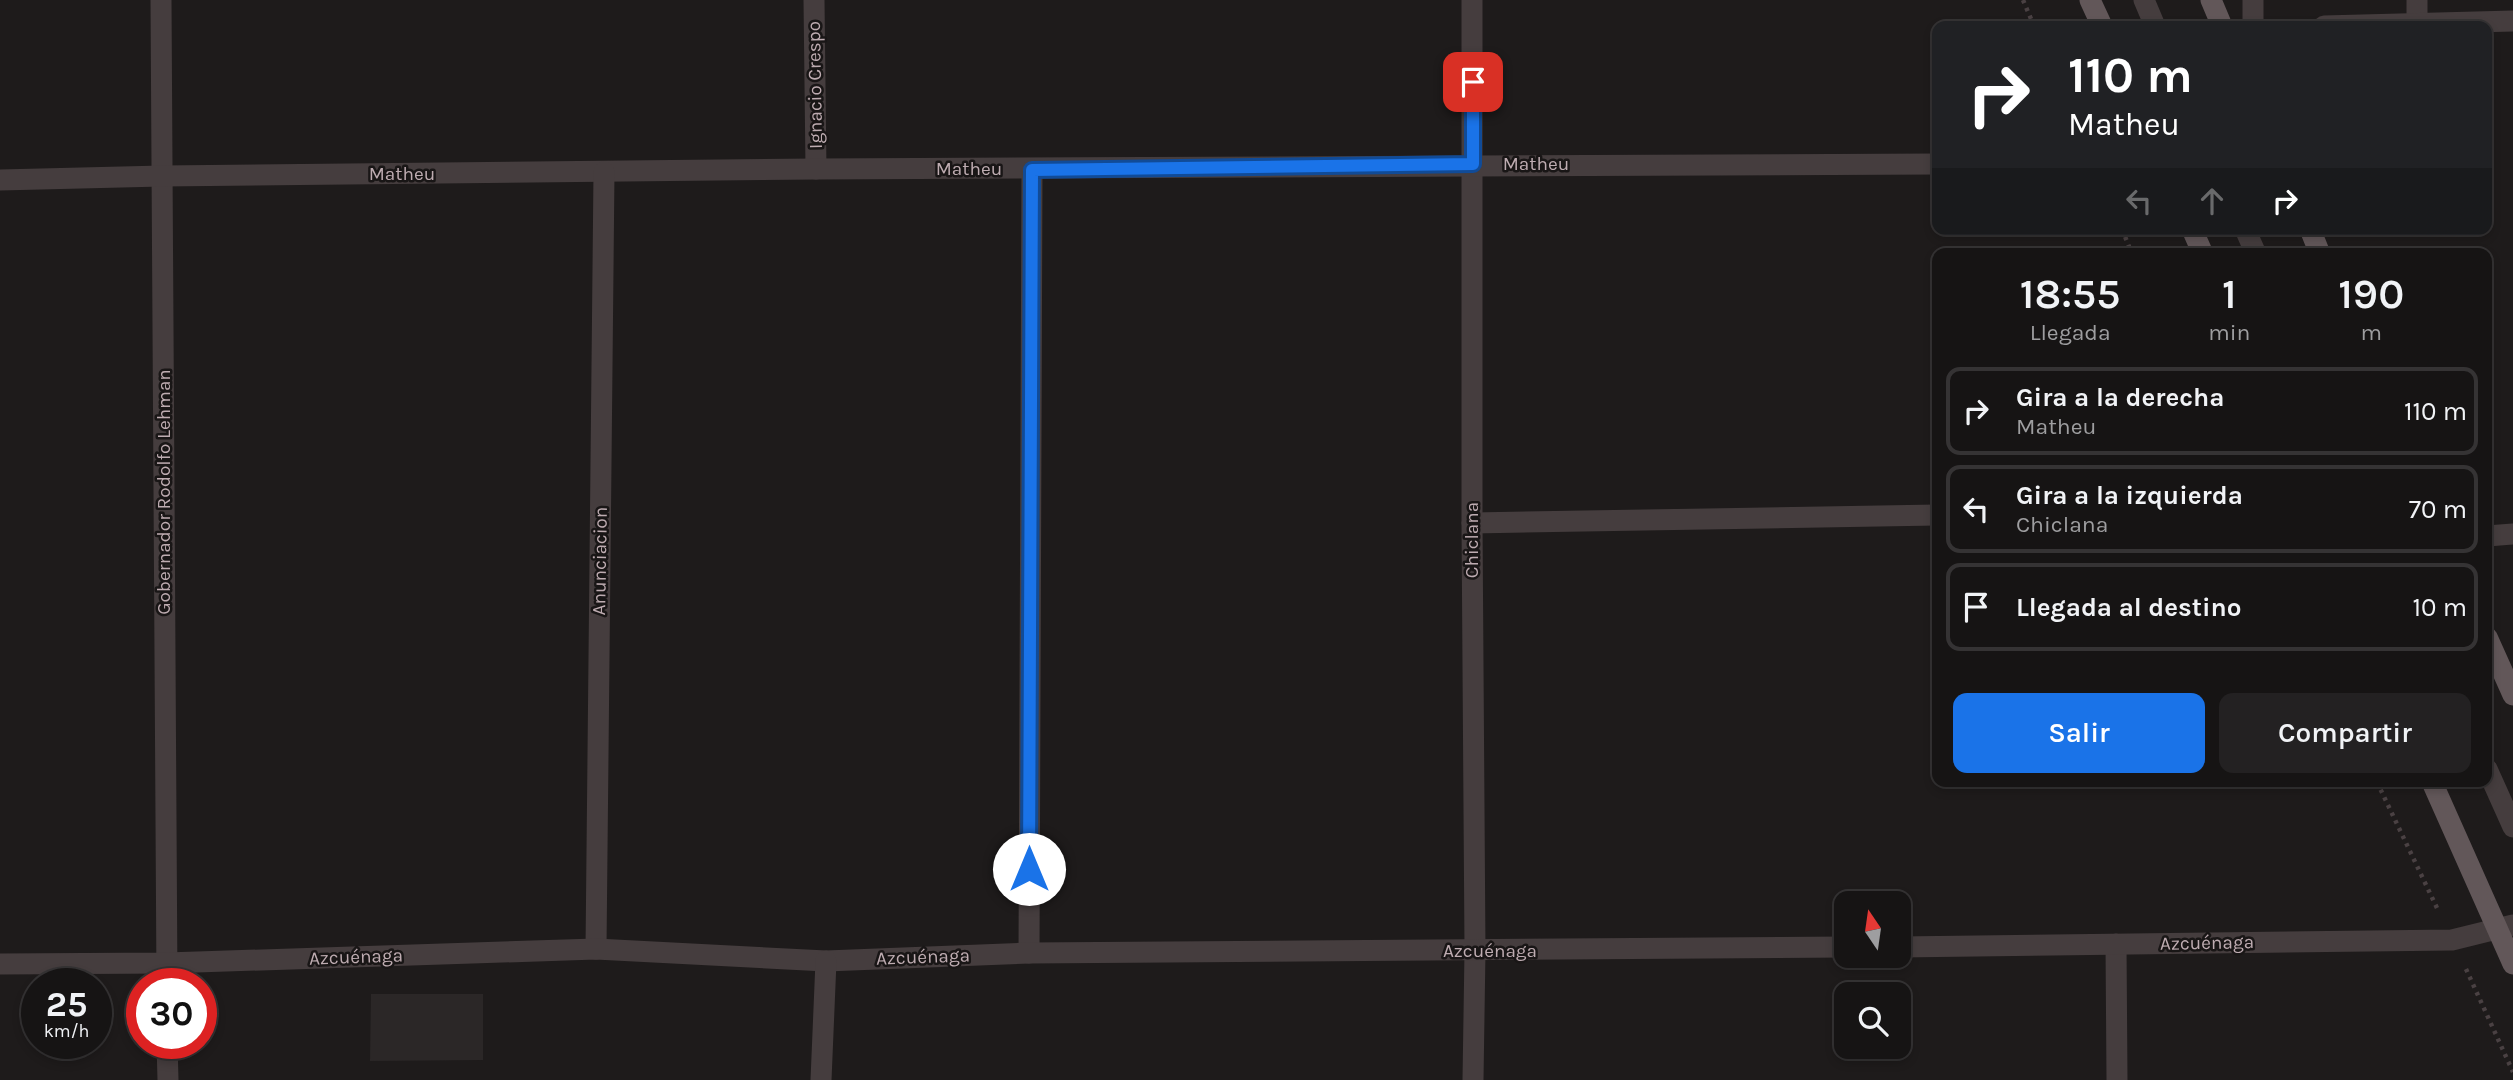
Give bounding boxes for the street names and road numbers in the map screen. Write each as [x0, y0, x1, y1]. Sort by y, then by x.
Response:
street label: Ignacio Crespo [803, 21, 827, 149]
street label: Matheu [1503, 153, 1569, 175]
street label: Matheu [936, 158, 1002, 180]
street label: Matheu [369, 163, 435, 185]
street label: Gobernador Rodolfo Lehman [153, 369, 175, 615]
street label: Chiclana [1461, 502, 1483, 578]
street label: Anunciacion [588, 507, 612, 615]
street label: Azcuénaga [2160, 931, 2254, 955]
street label: Azcuénaga [1443, 940, 1537, 962]
street label: Azcuénaga [309, 944, 403, 970]
street label: Azcuénaga [876, 944, 970, 970]

